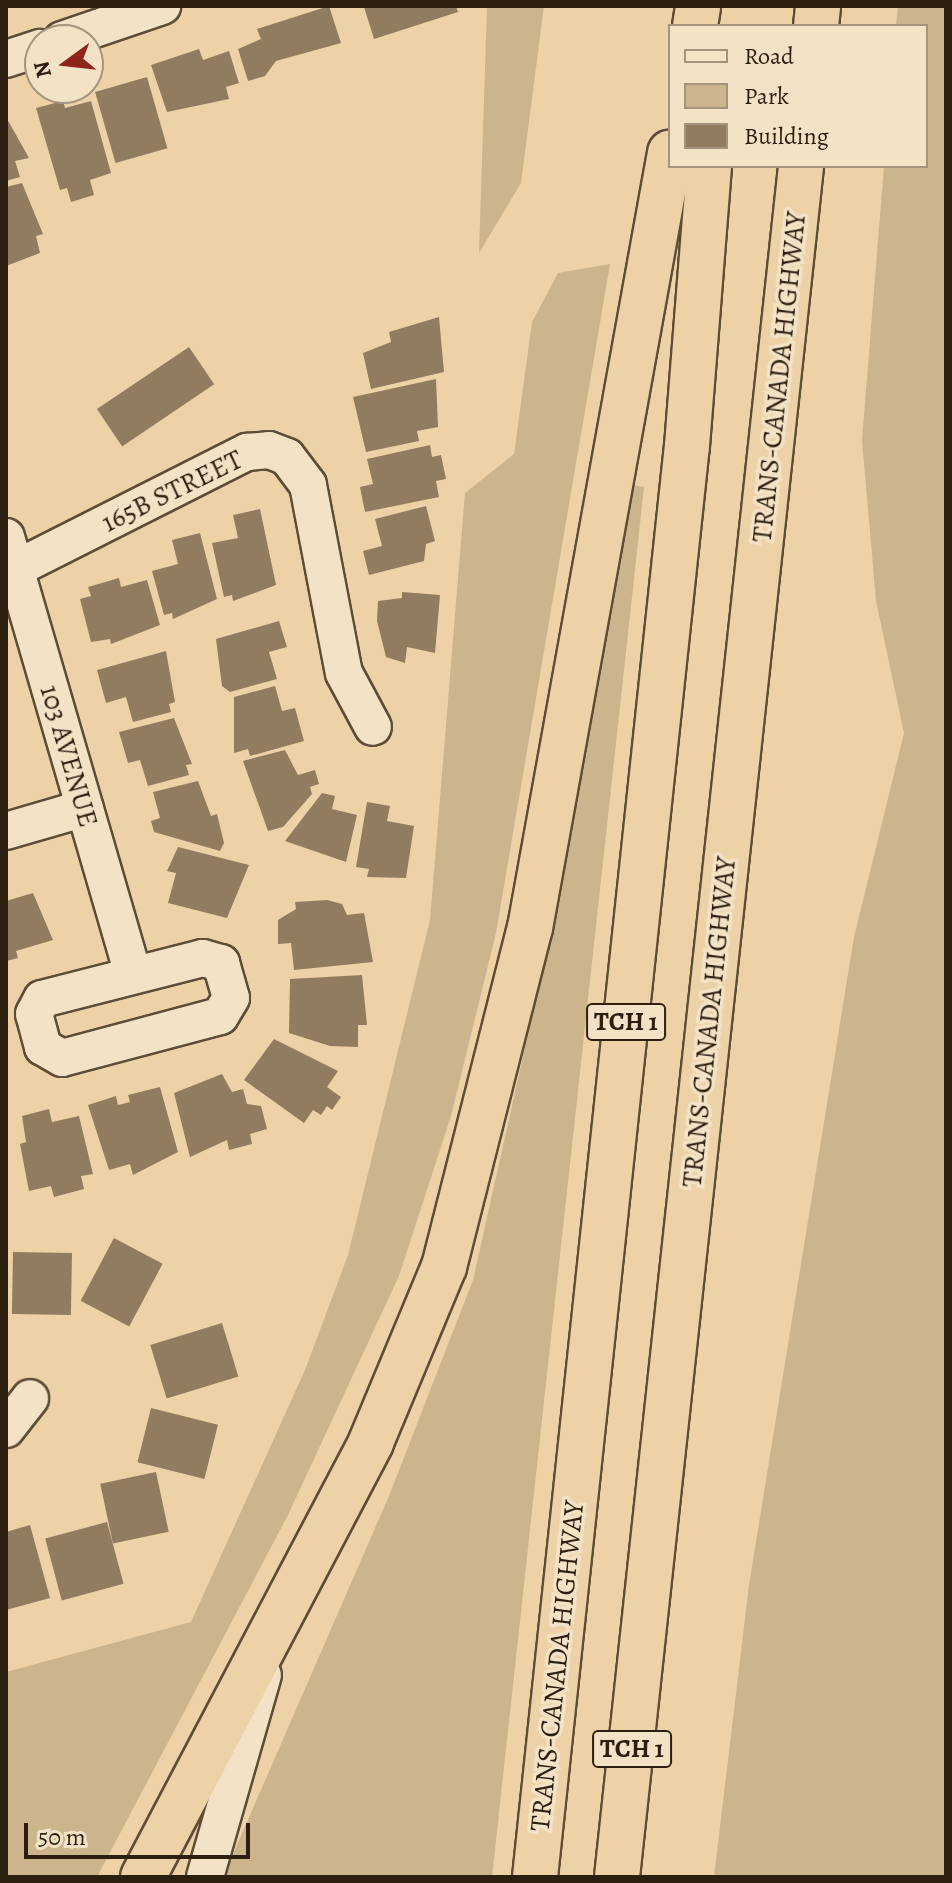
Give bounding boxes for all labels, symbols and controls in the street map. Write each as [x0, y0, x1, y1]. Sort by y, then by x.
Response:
north arrow [24, 24, 104, 104]
legend [668, 24, 928, 168]
text: Road [744, 40, 794, 72]
text: N [26, 58, 59, 81]
text: Park [744, 80, 789, 112]
text: Building [744, 120, 829, 152]
street label: TRANS-CANADA HIGHWAY [745, 210, 813, 544]
street label: 165B STREET [96, 442, 248, 540]
street label: 103 AVENUE [33, 681, 105, 831]
street label: TRANS-CANADA HIGHWAY [675, 855, 743, 1189]
road number: TCH 1 [586, 1000, 666, 1044]
street label: TRANS-CANADA HIGHWAY [523, 1499, 591, 1833]
road number: TCH 1 [592, 1727, 672, 1771]
scale bar [28, 1807, 254, 1857]
text: 50 m [38, 1821, 86, 1853]

